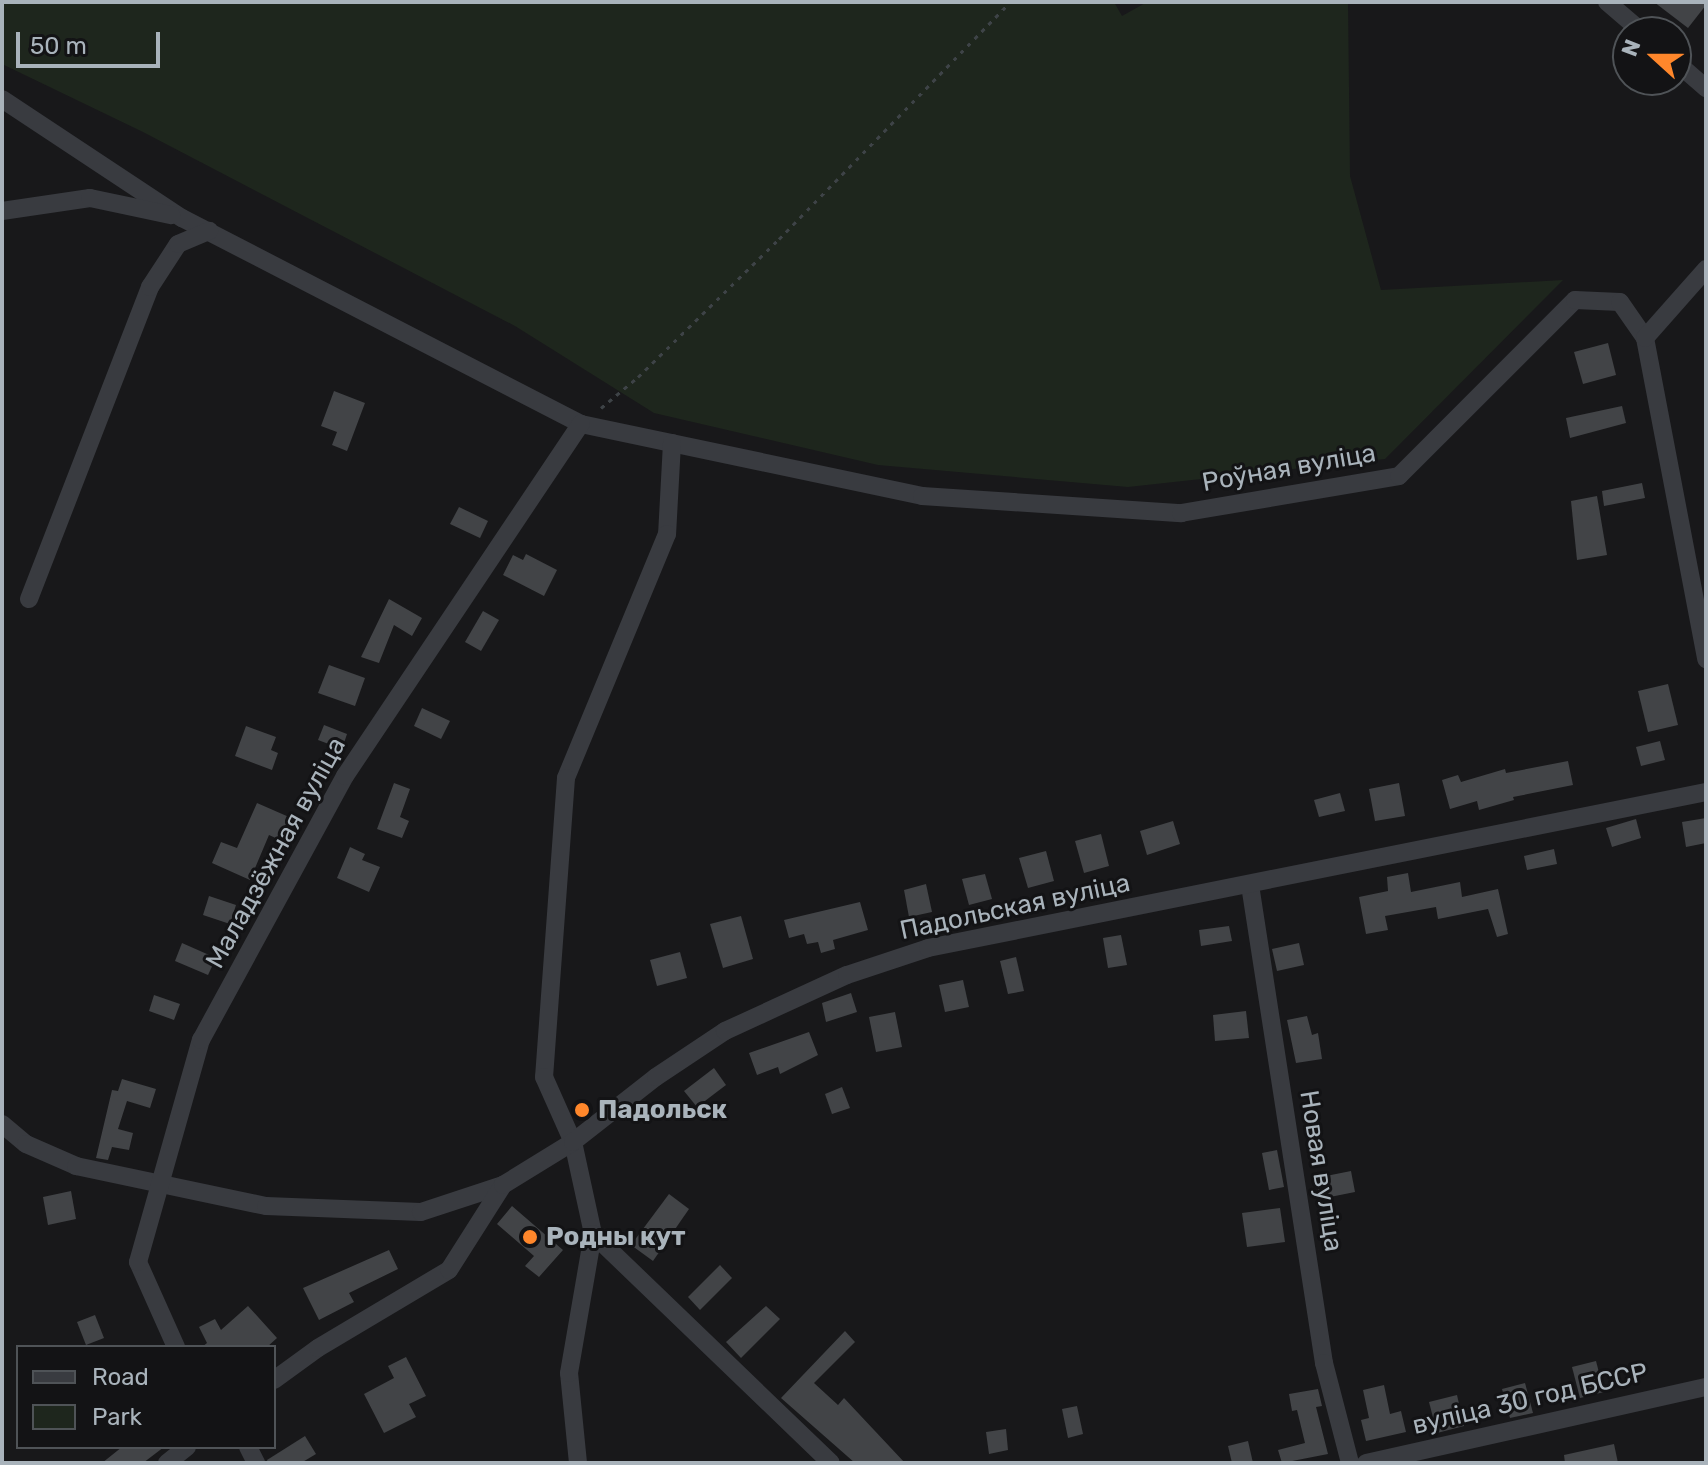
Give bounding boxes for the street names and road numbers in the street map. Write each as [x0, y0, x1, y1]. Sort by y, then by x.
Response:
street label: Роўная вуліца [1200, 437, 1378, 499]
street label: Маладзёжная вуліца [200, 732, 352, 974]
street label: Падольская вуліца [897, 867, 1133, 947]
street label: Новая вуліца [1293, 1088, 1349, 1254]
street label: вуліца 30 год БССР [1409, 1357, 1651, 1441]

